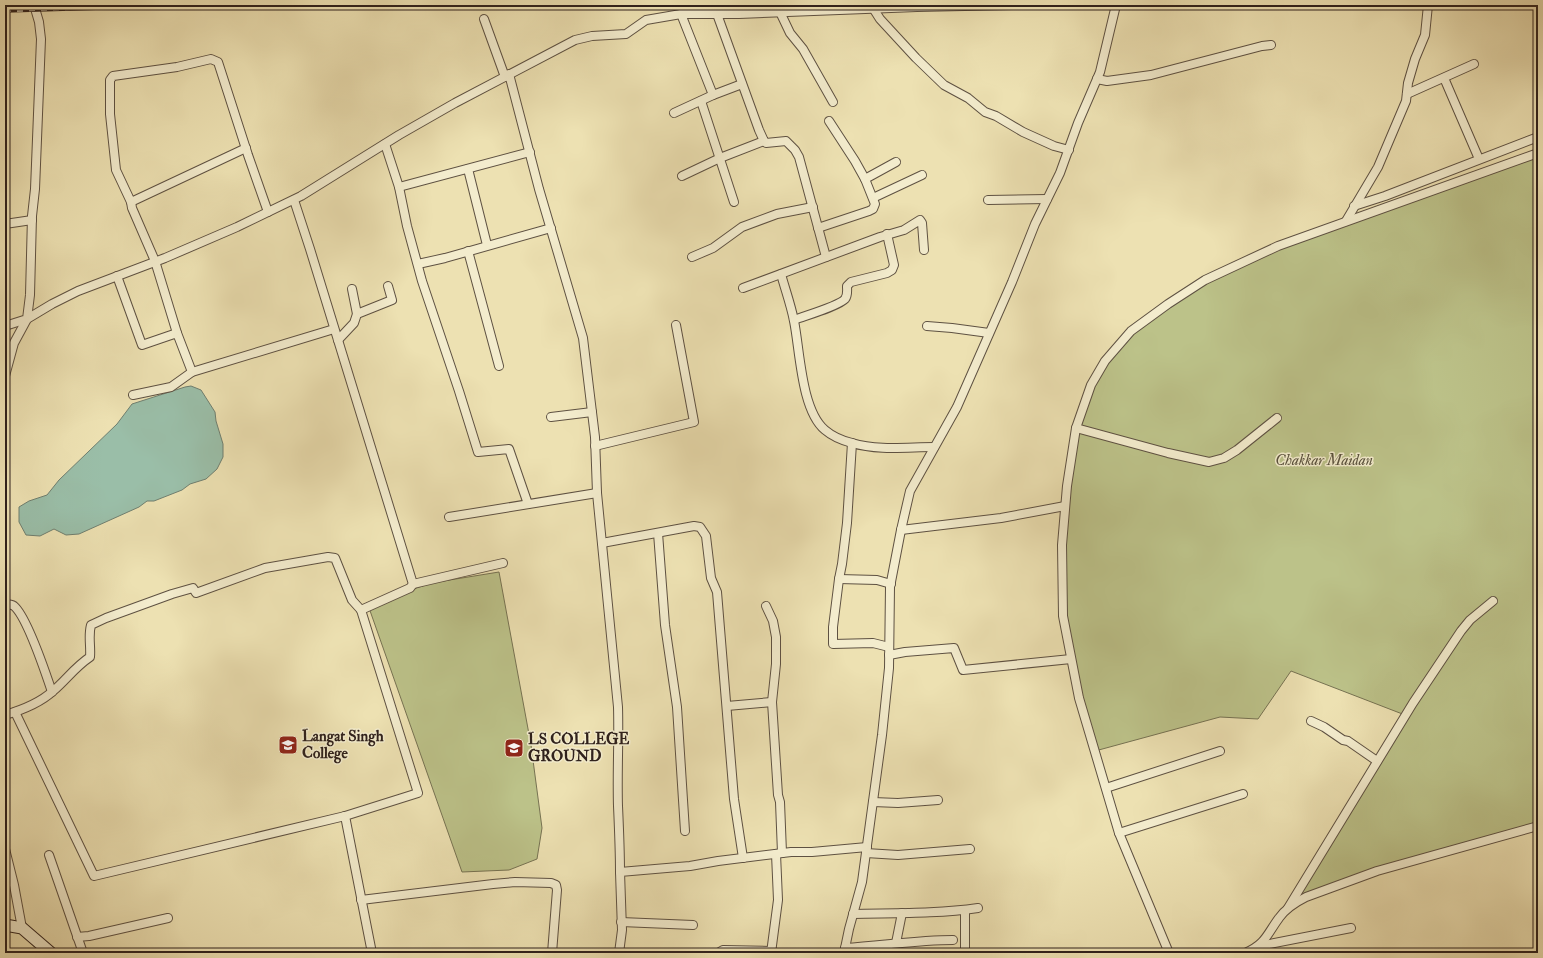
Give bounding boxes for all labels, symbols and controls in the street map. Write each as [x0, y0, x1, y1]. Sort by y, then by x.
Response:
park label: Chakkar Maidan [1275, 451, 1373, 470]
place label: Langat Singh College [302, 727, 384, 764]
place label: LS COLLEGE GROUND [528, 730, 630, 766]
school or university icon: Langat Singh College [277, 734, 299, 756]
school or university icon: LS COLLEGE GROUND [503, 737, 525, 759]

